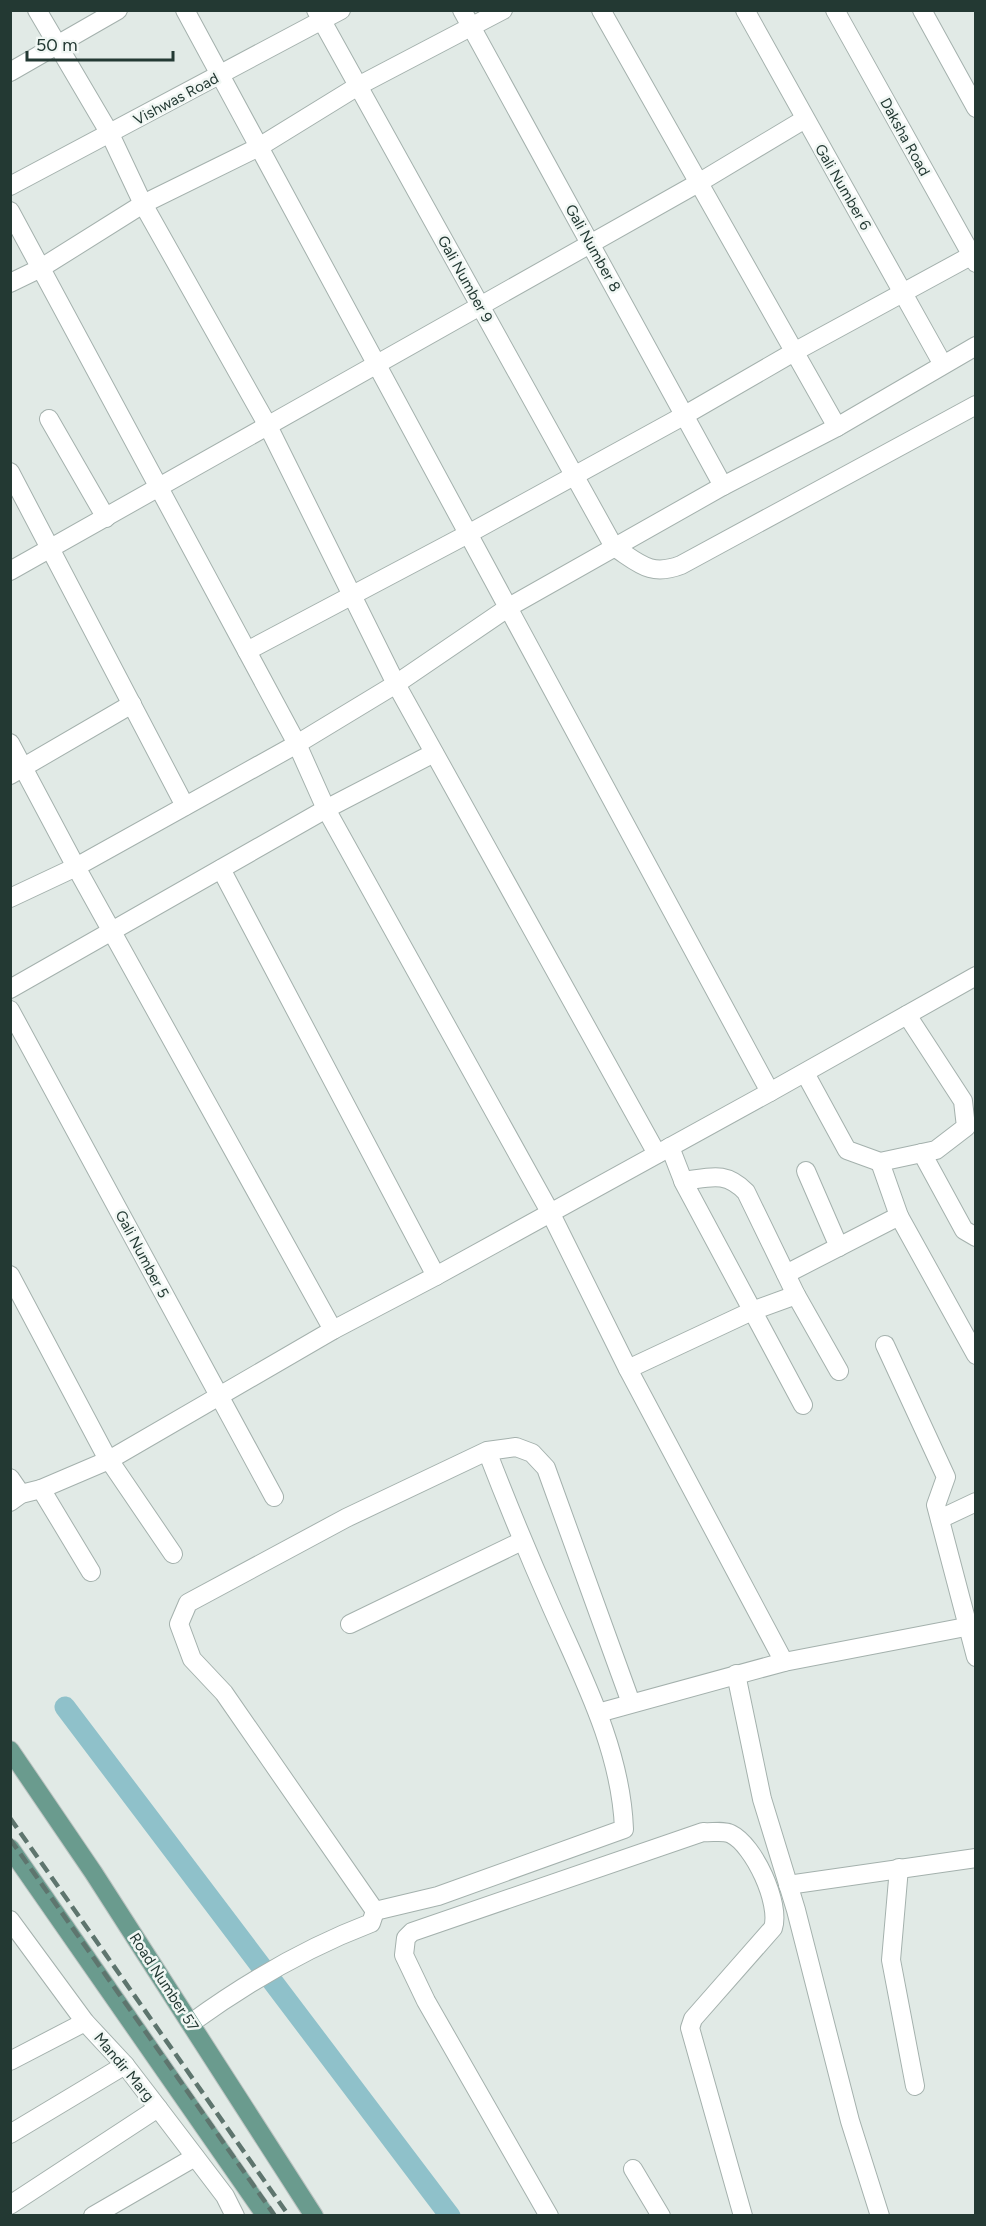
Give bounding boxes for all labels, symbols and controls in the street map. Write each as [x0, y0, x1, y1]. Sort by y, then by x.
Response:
scale bar [27, 24, 172, 62]
text: 50 m [36, 34, 78, 56]
street label: Vishwas Road [130, 69, 222, 129]
street label: Daksha Road [876, 95, 934, 179]
street label: Gali Number 6 [811, 141, 875, 234]
street label: Gali Number 8 [562, 201, 624, 295]
street label: Gali Number 9 [434, 232, 496, 326]
street label: Gali Number 5 [111, 1207, 173, 1301]
street label: Road Number 57 [126, 1930, 202, 2034]
street label: Mandir Marg [90, 2029, 158, 2105]

